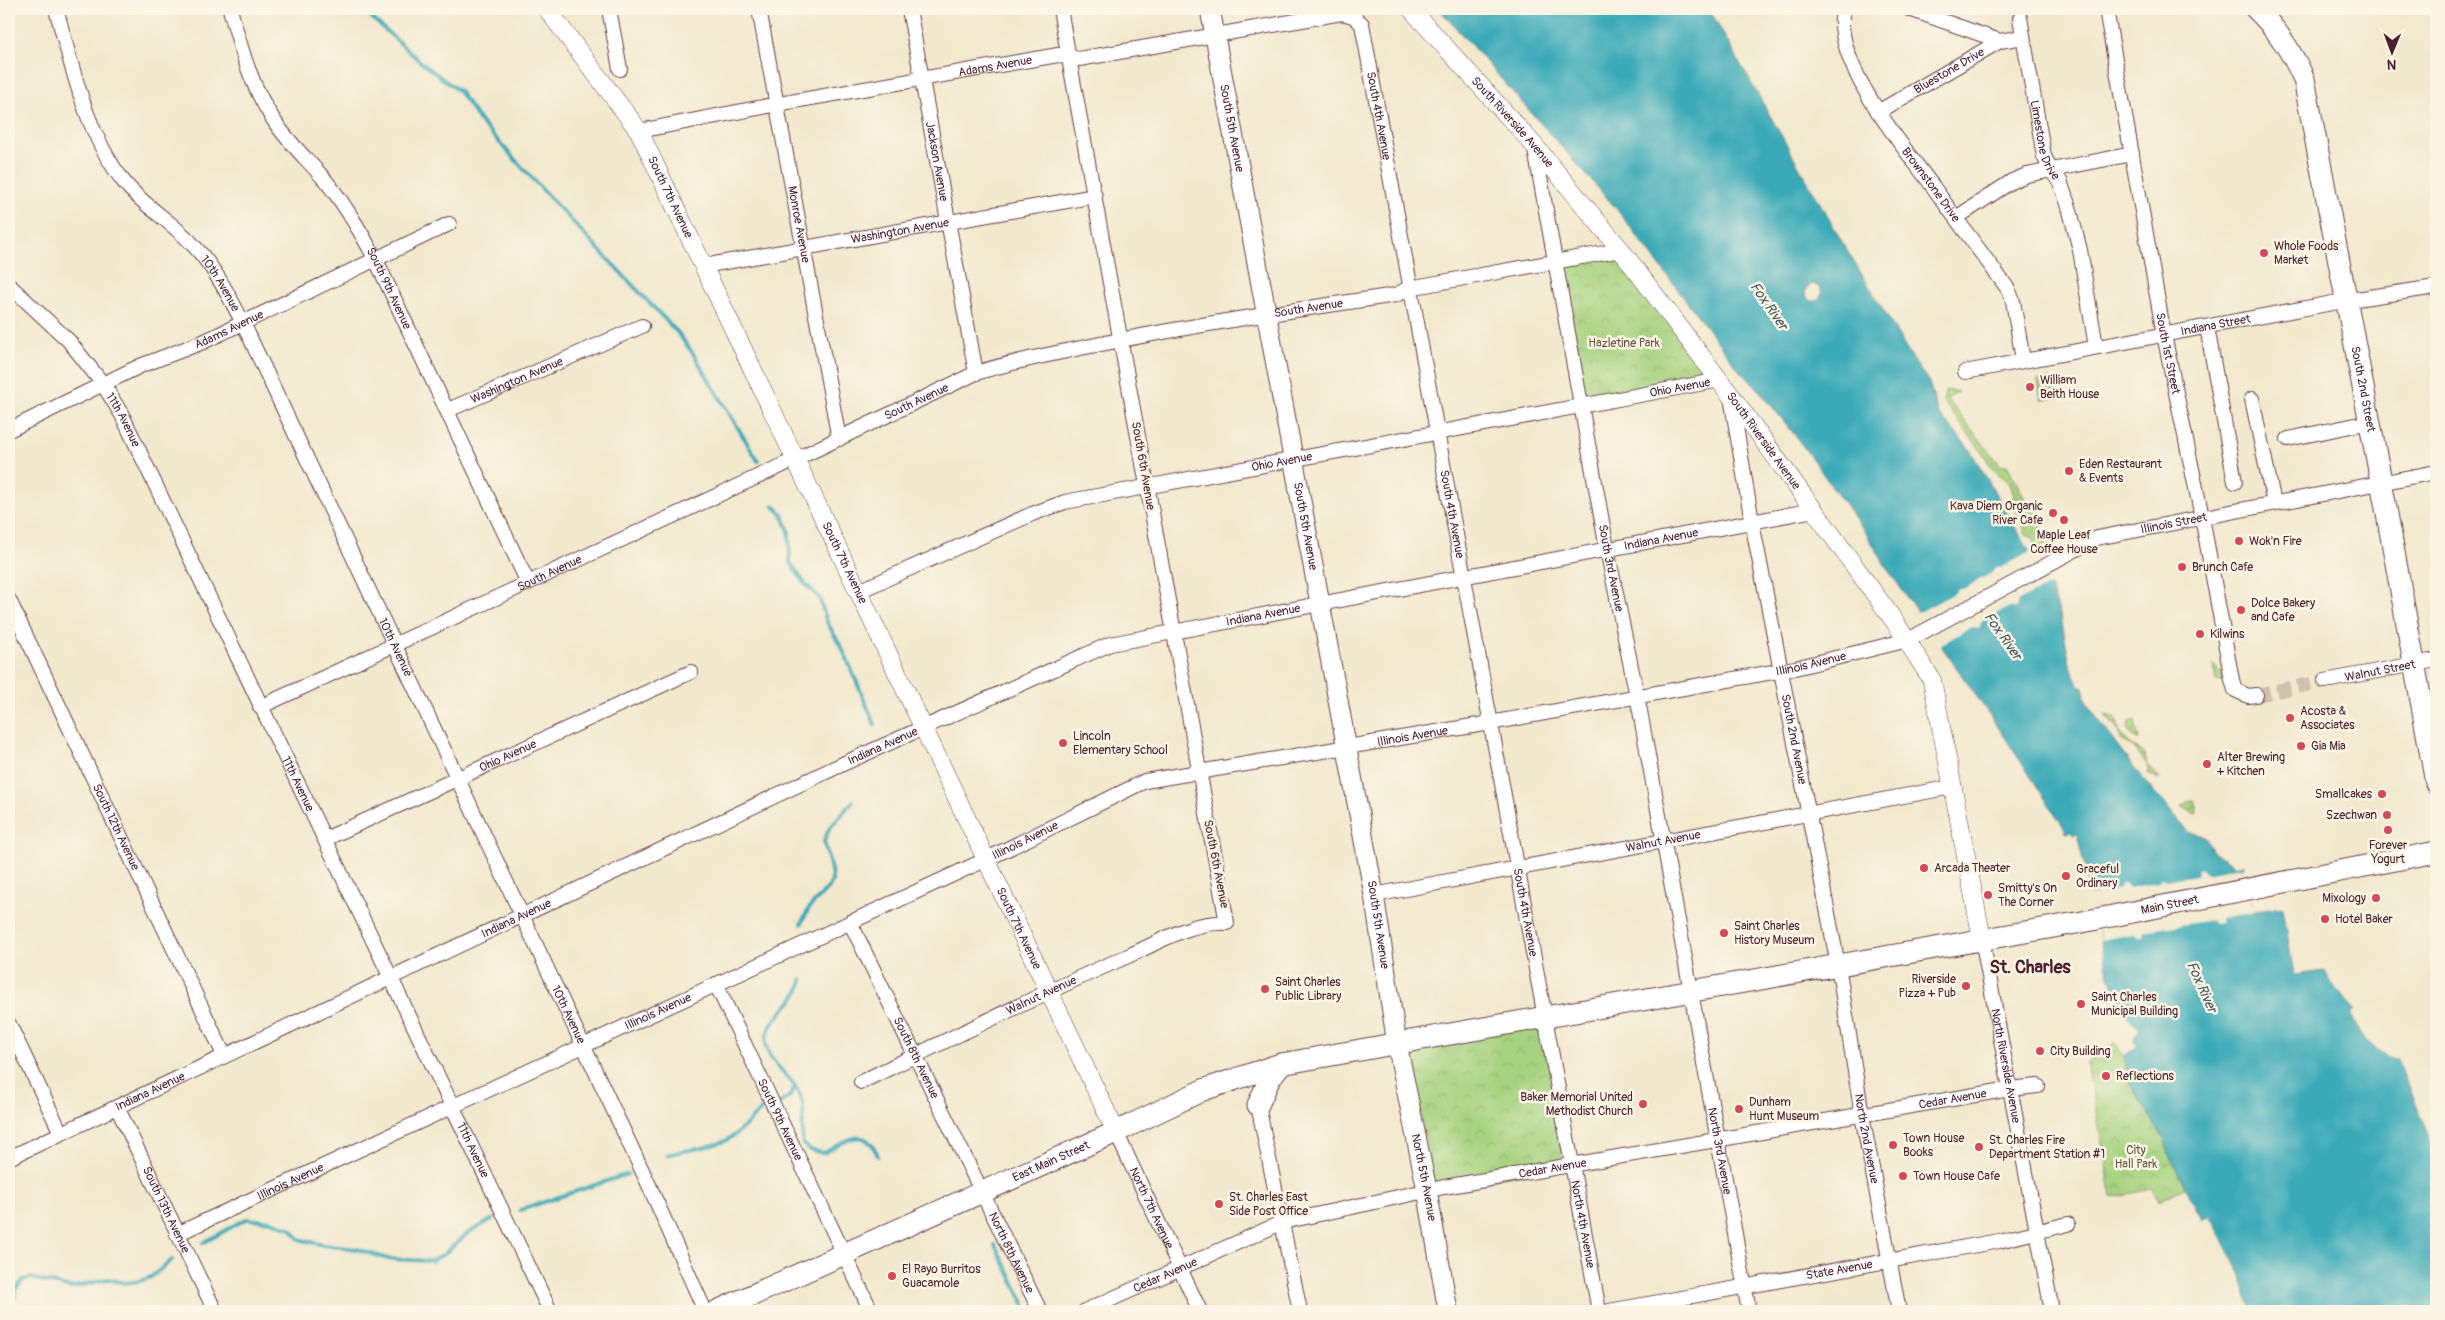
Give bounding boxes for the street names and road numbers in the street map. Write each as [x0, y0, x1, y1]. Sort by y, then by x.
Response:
street label: Bluestone Drive [1911, 44, 1987, 97]
street label: Adams Avenue [957, 52, 1033, 80]
street label: South 4th Avenue [1363, 70, 1394, 161]
street label: South Riverside Avenue [1468, 73, 1557, 171]
street label: South 5th Avenue [1217, 83, 1248, 173]
street label: Limestone Drive [2027, 99, 2063, 183]
street label: Jackson Avenue [922, 120, 952, 202]
street label: Brownstone Drive [1898, 144, 1964, 225]
street label: South 7th Avenue [645, 154, 696, 241]
street label: Monroe Avenue [785, 185, 814, 264]
street label: Washington Avenue [850, 215, 950, 247]
street label: South 9th Avenue [363, 245, 415, 332]
street label: 10th Avenue [198, 252, 243, 314]
street label: South Avenue [1273, 295, 1344, 321]
street label: Adams Avenue [192, 307, 266, 352]
street label: Indiana Street [2179, 311, 2252, 339]
street label: South 1st Street [2153, 312, 2184, 396]
street label: South 2nd Street [2348, 345, 2379, 433]
street label: Washington Avenue [468, 354, 565, 407]
street label: Ohio Avenue [1648, 374, 1712, 400]
street label: South Avenue [882, 380, 951, 423]
street label: South Riverside Avenue [1723, 389, 1804, 492]
street label: 11th Avenue [103, 390, 144, 449]
street label: South 6th Avenue [1128, 421, 1158, 511]
street label: Ohio Avenue [1250, 449, 1313, 475]
street label: South 4th Avenue [1437, 469, 1468, 560]
street label: South 5th Avenue [1290, 481, 1321, 571]
street label: Illinois Street [2139, 509, 2208, 537]
street label: South 7th Avenue [819, 519, 871, 606]
street label: South 3rd Avenue [1595, 523, 1627, 613]
street label: Indiana Avenue [1623, 525, 1700, 554]
street label: South Avenue [515, 552, 584, 594]
street label: Indiana Avenue [1225, 600, 1302, 629]
street label: 10th Avenue [375, 615, 416, 679]
street label: Illinois Avenue [1775, 648, 1848, 679]
street label: Walnut Street [2343, 657, 2417, 685]
street label: South 2nd Avenue [1778, 693, 1810, 786]
street label: Illinois Avenue [1376, 723, 1449, 749]
street label: Indiana Avenue [845, 724, 920, 768]
street label: Ohio Avenue [477, 736, 539, 775]
street label: 11th Avenue [279, 754, 318, 814]
street label: South 12th Avenue [89, 781, 143, 873]
street label: Illinois Avenue [990, 818, 1061, 863]
street label: South 6th Avenue [1200, 819, 1232, 909]
street label: Walnut Avenue [1624, 827, 1702, 855]
street label: South 4th Avenue [1510, 867, 1541, 958]
street label: South 5th Avenue [1364, 879, 1393, 970]
street label: South 7th Avenue [993, 885, 1045, 972]
street label: Main Street [2140, 892, 2200, 918]
street label: Indiana Avenue [479, 895, 554, 941]
street label: Walnut Avenue [1004, 972, 1079, 1018]
street label: 10th Avenue [548, 983, 589, 1046]
street label: Illinois Avenue [622, 989, 694, 1033]
street label: North Riverside Avenue [1988, 1007, 2024, 1124]
street label: South 8th Avenue [890, 1015, 943, 1101]
street label: Indiana Avenue [113, 1068, 187, 1114]
street label: South 9th Avenue [754, 1076, 806, 1163]
street label: Cedar Avenue [1917, 1086, 1988, 1112]
street label: North 2nd Avenue [1851, 1093, 1882, 1185]
street label: North 3rd Avenue [1705, 1106, 1735, 1196]
street label: 11th Avenue [454, 1120, 493, 1180]
street label: North 5th Avenue [1408, 1133, 1440, 1222]
street label: East Main Street [1010, 1137, 1092, 1185]
street label: Cedar Avenue [1517, 1155, 1588, 1181]
street label: Illinois Avenue [255, 1160, 326, 1203]
street label: South 13th Avenue [139, 1164, 194, 1255]
street label: North 7th Avenue [1126, 1165, 1177, 1251]
street label: North 4th Avenue [1568, 1179, 1598, 1269]
street label: North 8th Avenue [985, 1210, 1038, 1296]
street label: Cedar Avenue [1131, 1254, 1200, 1296]
street label: State Avenue [1805, 1256, 1874, 1283]

